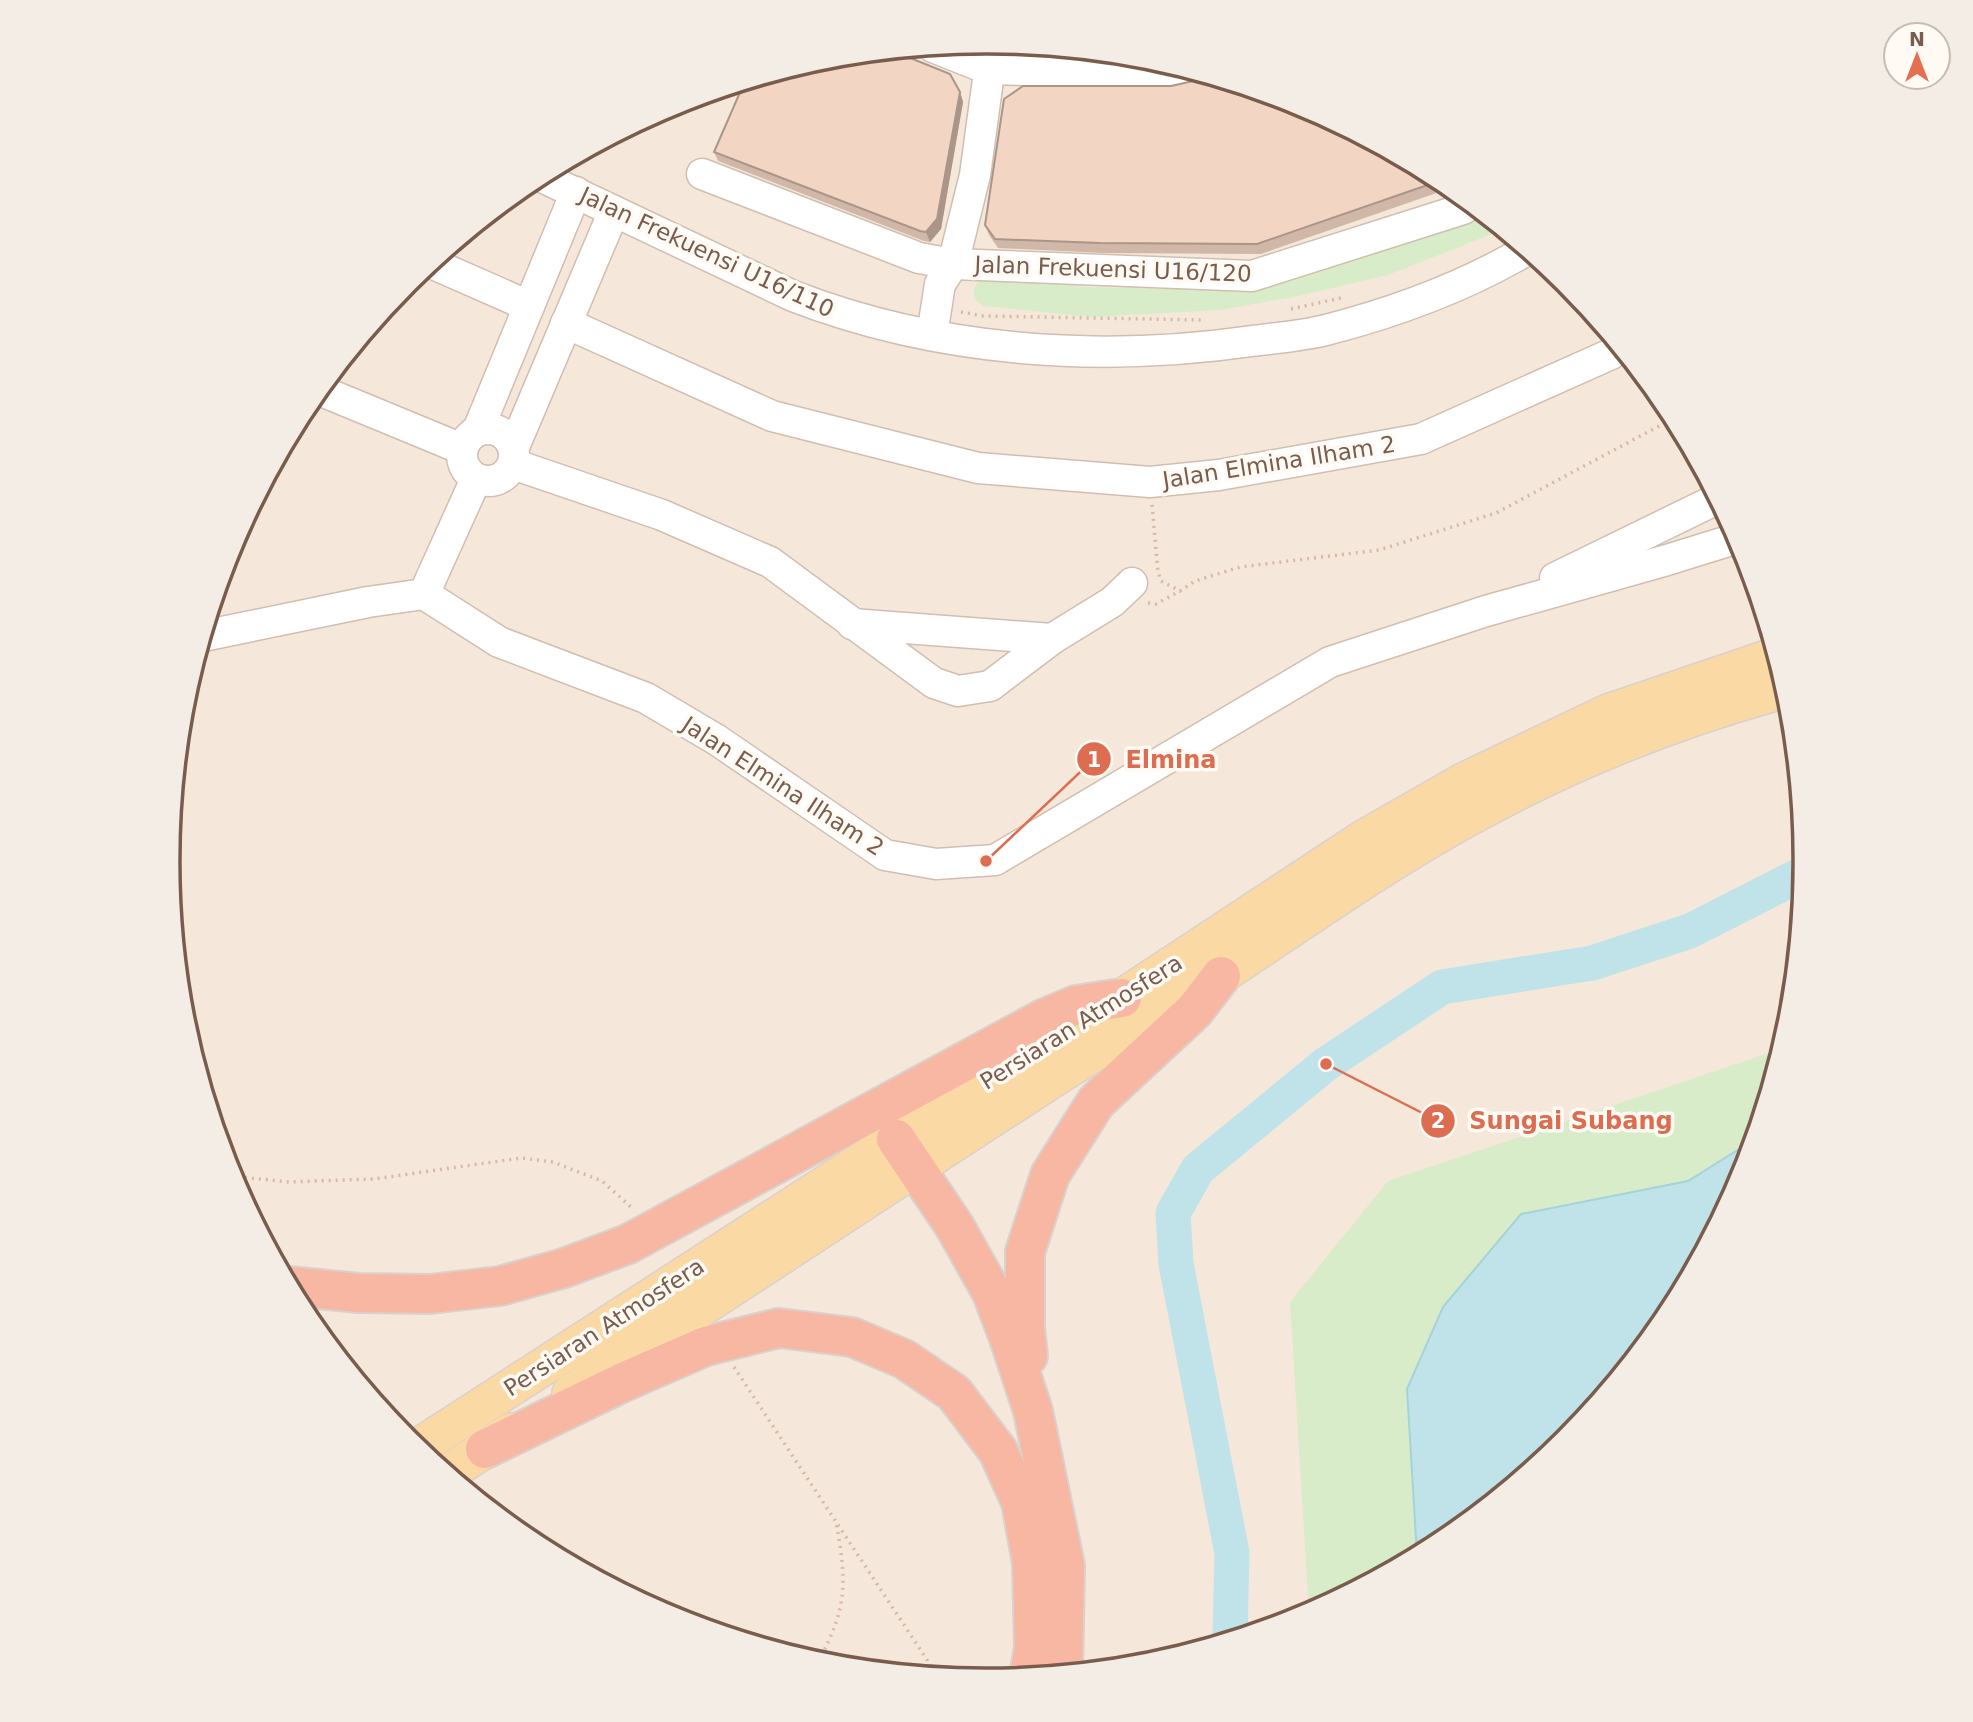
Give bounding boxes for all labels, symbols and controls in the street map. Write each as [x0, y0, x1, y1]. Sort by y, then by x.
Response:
north arrow [1882, 21, 1952, 91]
text: N [1909, 28, 1925, 50]
street label: Jalan Frekuensi U16/110 [574, 181, 838, 322]
street label: Jalan Frekuensi U16/120 [972, 251, 1252, 287]
street label: Jalan Elmina Ilham 2 [1159, 431, 1397, 494]
street label: Jalan Elmina Ilham 2 [676, 710, 889, 861]
callout: Elmina [1077, 737, 1231, 782]
text: Elmina [1125, 746, 1217, 774]
text: 1 [1087, 748, 1101, 772]
street label: Persiaran Atmosfera [975, 949, 1187, 1095]
callout: Sungai Subang [1421, 1098, 1687, 1143]
text: Sungai Subang [1469, 1107, 1673, 1135]
text: 2 [1431, 1109, 1445, 1133]
street label: Persiaran Atmosfera [499, 1253, 709, 1401]

